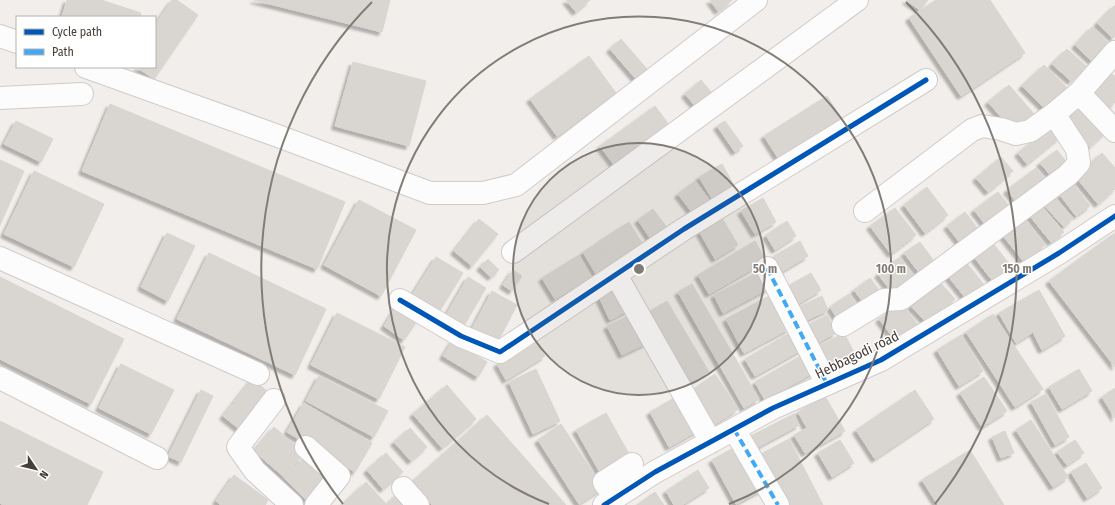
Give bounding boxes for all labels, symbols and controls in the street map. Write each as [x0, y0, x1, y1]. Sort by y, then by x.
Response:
legend [16, 16, 156, 68]
text: Cycle path [52, 25, 102, 39]
text: Path [52, 45, 74, 59]
centre of rings [632, 262, 646, 276]
text: 50 m [753, 262, 777, 276]
text: 100 m [876, 262, 906, 276]
text: 150 m [1002, 262, 1032, 276]
street label: Hebbagodi road [812, 327, 902, 383]
north arrow [16, 449, 56, 489]
text: N [37, 468, 51, 481]

